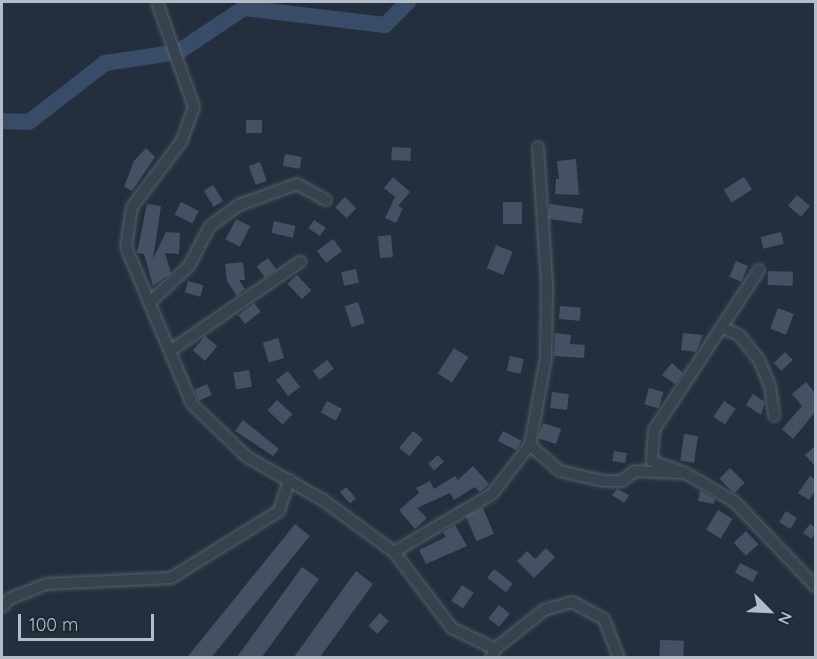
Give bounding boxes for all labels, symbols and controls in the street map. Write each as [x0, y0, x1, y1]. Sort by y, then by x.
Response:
north arrow [739, 581, 799, 641]
scale bar [21, 602, 158, 640]
text: N [774, 609, 797, 628]
text: 100 m [29, 613, 78, 636]

